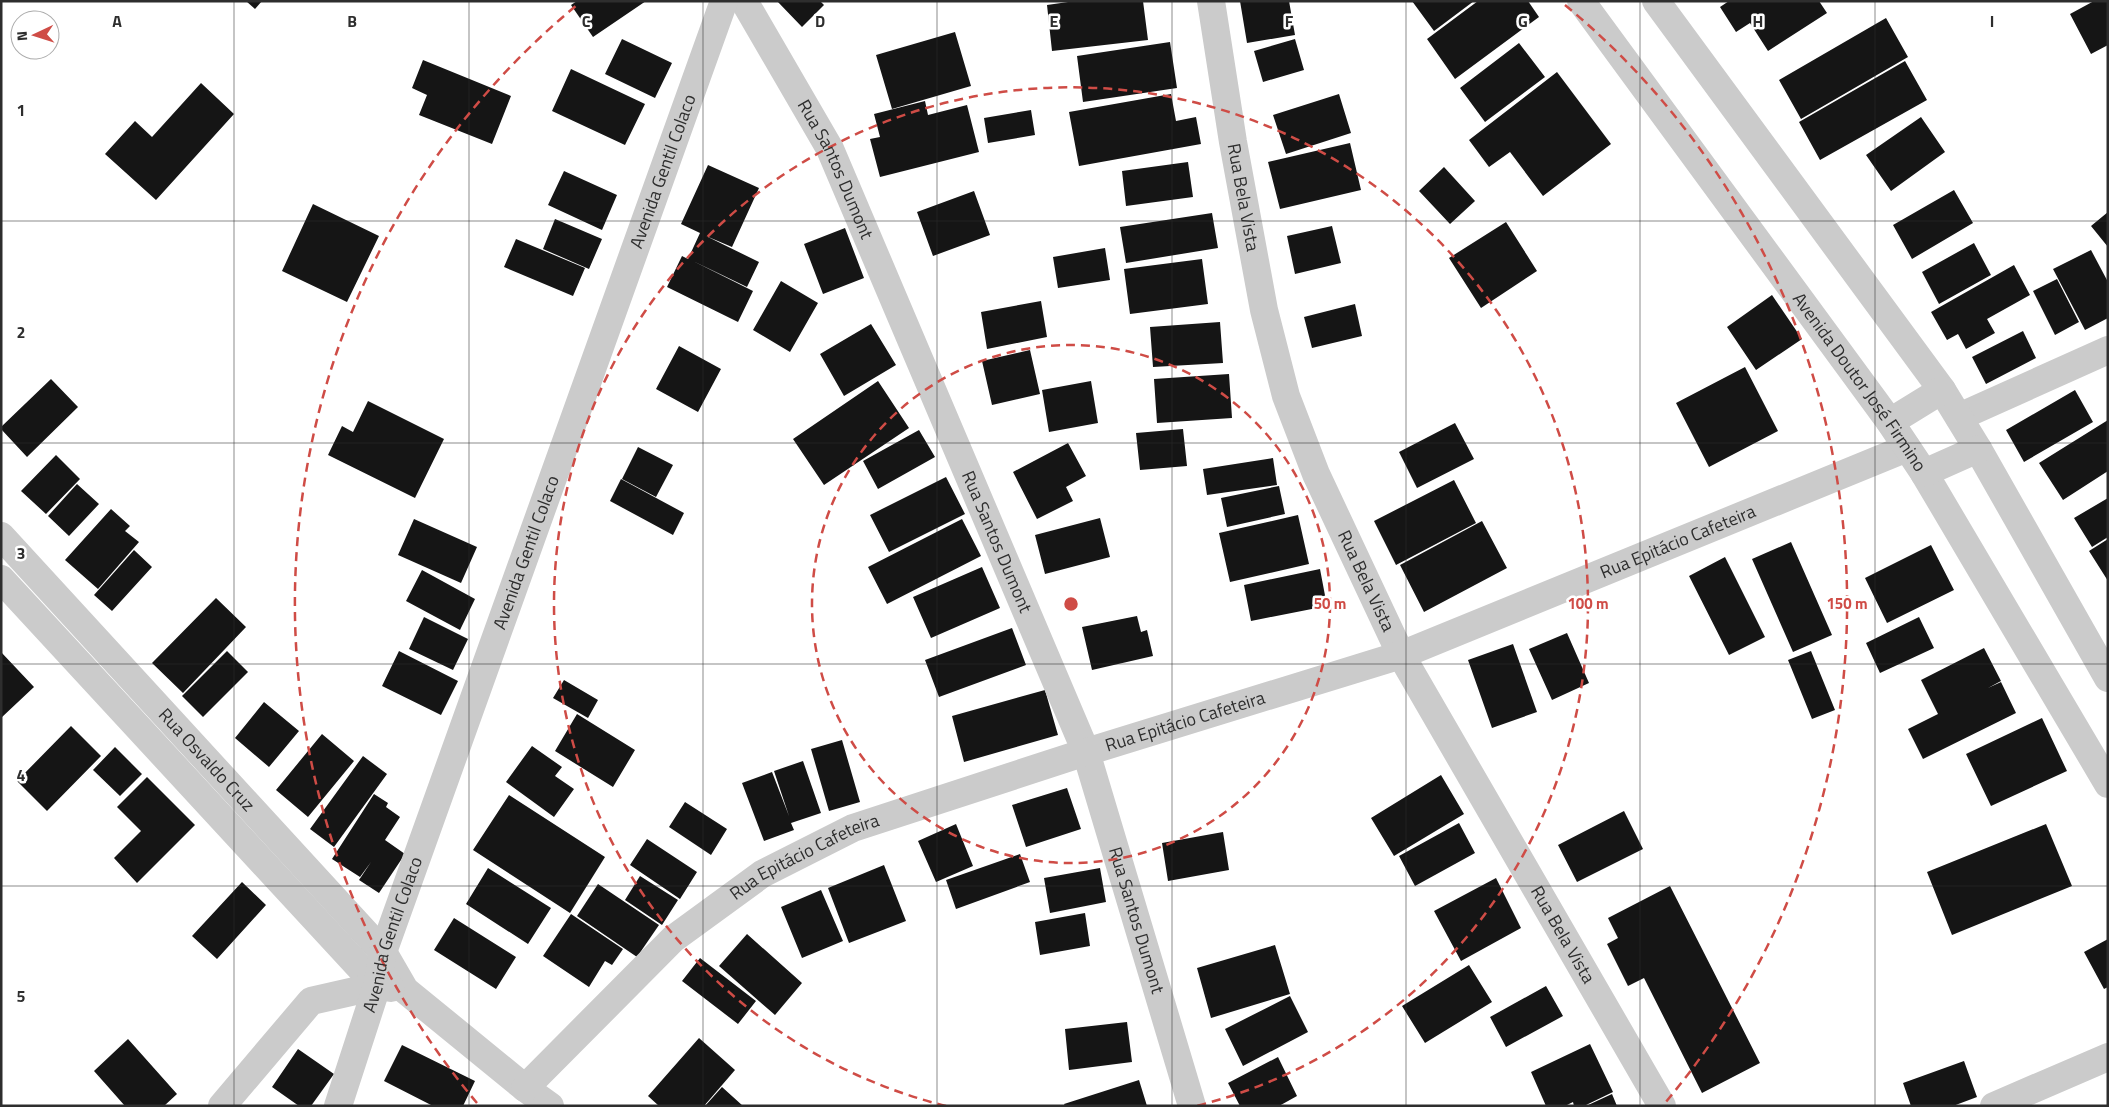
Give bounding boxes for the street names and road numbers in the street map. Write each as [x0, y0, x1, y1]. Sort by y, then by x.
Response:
street label: Avenida Gentil Colaco [622, 90, 702, 252]
street label: Rua Santos Dumont [791, 94, 881, 244]
street label: Rua Bela Vista [1221, 141, 1267, 253]
street label: Avenida Doutor José Firmino [1786, 287, 1933, 477]
street label: Rua Santos Dumont [955, 466, 1040, 618]
street label: Avenida Gentil Colaco [486, 472, 566, 633]
street label: Rua Epitácio Cafeteira [1596, 497, 1760, 585]
street label: Rua Bela Vista [1331, 526, 1402, 636]
street label: Rua Epitácio Cafeteira [1102, 684, 1268, 758]
street label: Rua Osvaldo Cruz [152, 702, 262, 817]
street label: Rua Epitácio Cafeteira [724, 806, 883, 906]
street label: Rua Santos Dumont [1102, 844, 1172, 997]
street label: Avenida Gentil Colaco [355, 853, 429, 1016]
street label: Rua Bela Vista [1524, 880, 1602, 988]

